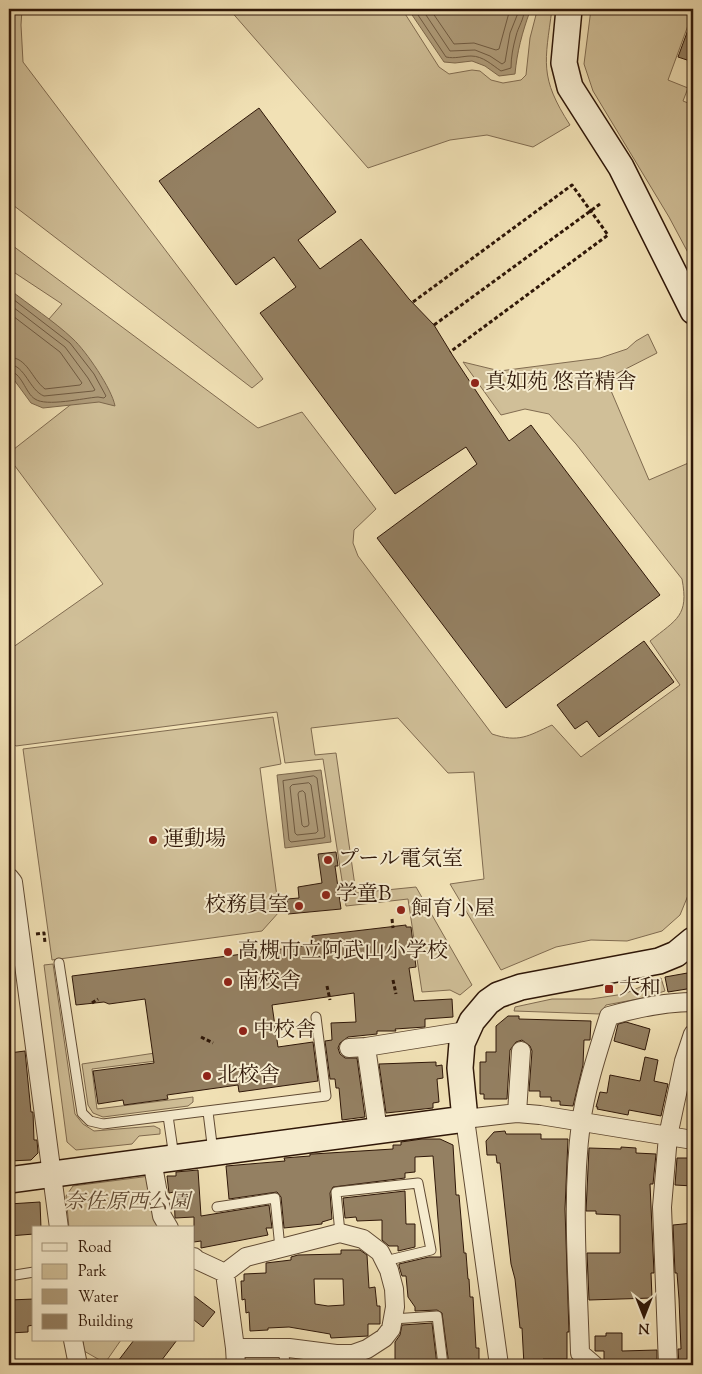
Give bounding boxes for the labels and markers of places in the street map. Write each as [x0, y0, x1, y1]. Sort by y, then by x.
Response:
place label: 真如苑 悠音精舎 [485, 368, 636, 398]
marker: 真如苑 悠音精舎 [469, 377, 481, 389]
place label: 運動場 [163, 825, 226, 855]
marker: 運動場 [147, 834, 159, 846]
place label: プール電気室 [338, 845, 463, 875]
marker: プール電気室 [322, 854, 334, 866]
place label: 学童B [336, 880, 391, 910]
marker: 学童B [320, 889, 332, 901]
place label: 校務員室 [205, 891, 289, 921]
place label: 飼育小屋 [411, 895, 495, 925]
marker: 校務員室 [293, 900, 305, 912]
marker: 飼育小屋 [395, 904, 407, 916]
place label: 高槻市立阿武山小学校 [238, 937, 448, 967]
marker: 高槻市立阿武山小学校 [222, 946, 234, 958]
place label: 南校舎 [238, 967, 301, 997]
place label: 大和 [619, 974, 661, 1004]
marker: 南校舎 [222, 976, 234, 988]
marker: 大和 [603, 983, 615, 995]
place label: 中校舎 [253, 1016, 316, 1046]
marker: 中校舎 [237, 1025, 249, 1037]
place label: 北校舎 [217, 1061, 280, 1091]
marker: 北校舎 [201, 1070, 213, 1082]

